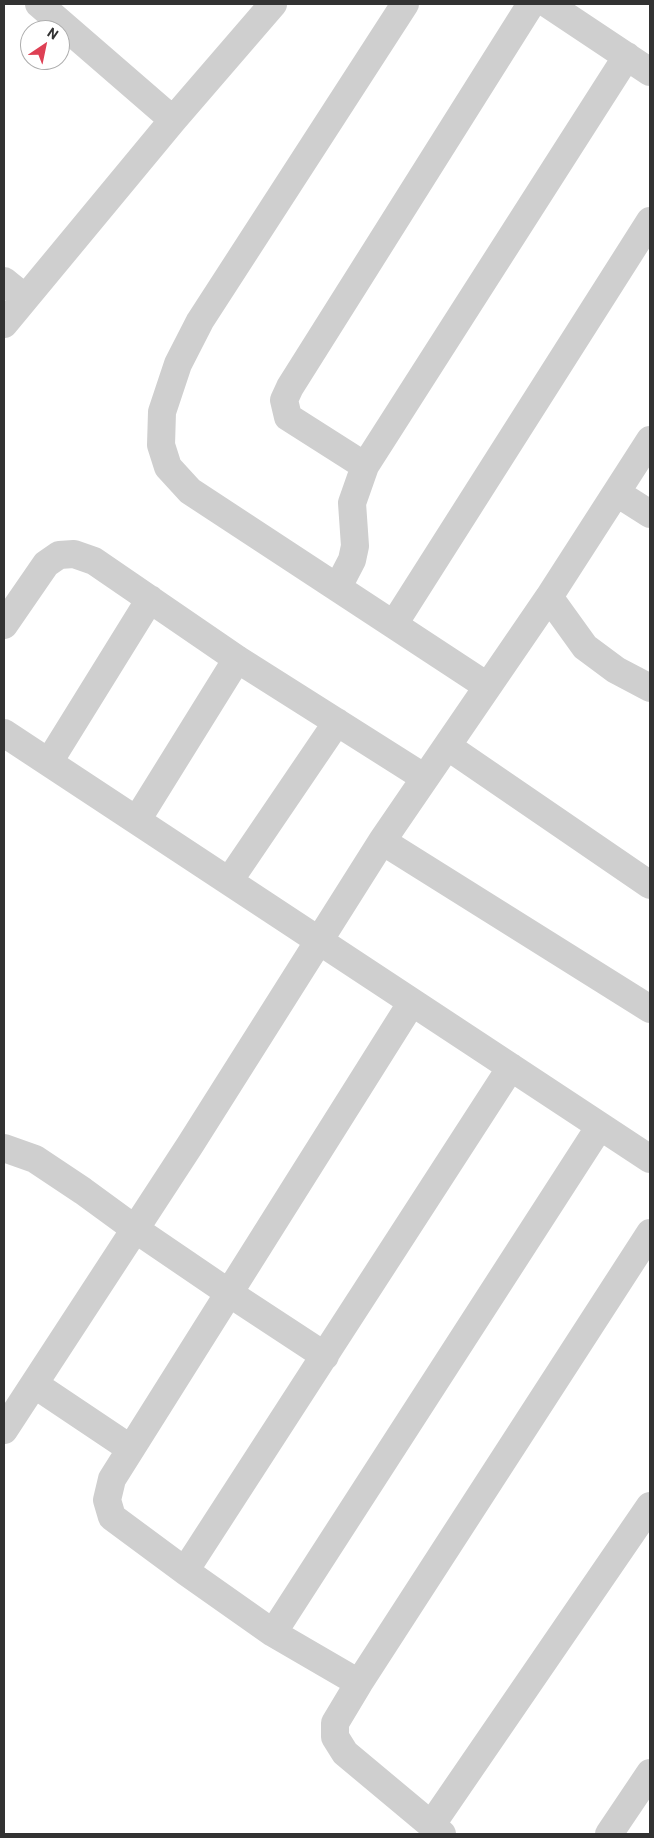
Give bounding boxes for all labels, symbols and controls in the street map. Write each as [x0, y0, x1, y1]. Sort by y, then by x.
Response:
north arrow [20, 20, 70, 70]
text: N [44, 23, 62, 43]

